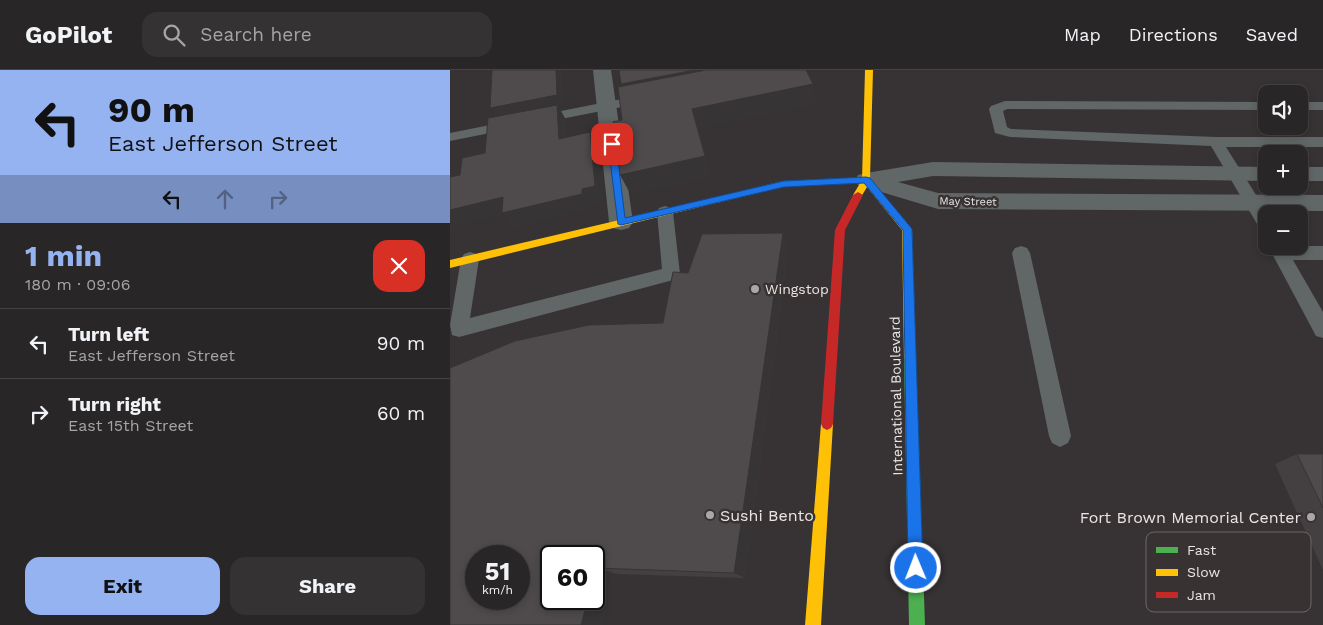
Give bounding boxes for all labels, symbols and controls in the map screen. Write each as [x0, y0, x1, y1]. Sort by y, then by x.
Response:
search box [142, 12, 492, 57]
text: GoPilot [25, 21, 112, 49]
icon: search [160, 21, 188, 49]
text: Search here [200, 23, 312, 46]
text: Map [1064, 24, 1101, 45]
text: Directions [1129, 24, 1218, 45]
text: Saved [1246, 24, 1298, 45]
map controls [1258, 85, 1308, 255]
button: sound [1258, 85, 1308, 135]
text: 90 m [108, 89, 195, 131]
icon: left [25, 90, 90, 155]
pin [591, 123, 633, 165]
icon: arrive [598, 130, 626, 158]
text: East Jefferson Street [108, 131, 337, 156]
button: + [1258, 145, 1308, 195]
icon: left [158, 185, 186, 213]
icon: ahead [211, 185, 239, 213]
icon: right [264, 185, 292, 213]
street label: May Street [939, 194, 997, 209]
button: − [1258, 205, 1308, 255]
text: 1 min [25, 238, 102, 273]
button: close [373, 240, 425, 292]
text: 180 m · 09:06 [25, 275, 131, 294]
place label: Wingstop [765, 281, 829, 297]
marker: Wingstop [749, 283, 761, 295]
street label: International Boulevard [887, 316, 905, 476]
text: Turn left [68, 323, 149, 346]
icon: left [25, 330, 53, 358]
text: 90 m [377, 332, 425, 355]
text: East Jefferson Street [68, 346, 235, 365]
text: Turn right [68, 393, 161, 416]
icon: right [25, 400, 53, 428]
text: 60 m [377, 402, 425, 425]
text: East 15th Street [68, 416, 193, 435]
place label: Sushi Bento [720, 506, 814, 525]
place label: Fort Brown Memorial Center [1080, 508, 1301, 527]
marker: Sushi Bento [704, 509, 716, 521]
marker: Fort Brown Memorial Center [1305, 511, 1317, 523]
legend [1146, 532, 1311, 612]
position arrow [889, 541, 941, 593]
text: Fast [1187, 542, 1216, 558]
speed limit sign: 60 [540, 545, 605, 610]
button: Exit [25, 557, 220, 615]
button: Share [230, 557, 425, 615]
text: 51 [485, 557, 510, 586]
text: Slow [1187, 564, 1220, 580]
text: km/h [482, 583, 513, 597]
text: Jam [1187, 587, 1216, 603]

